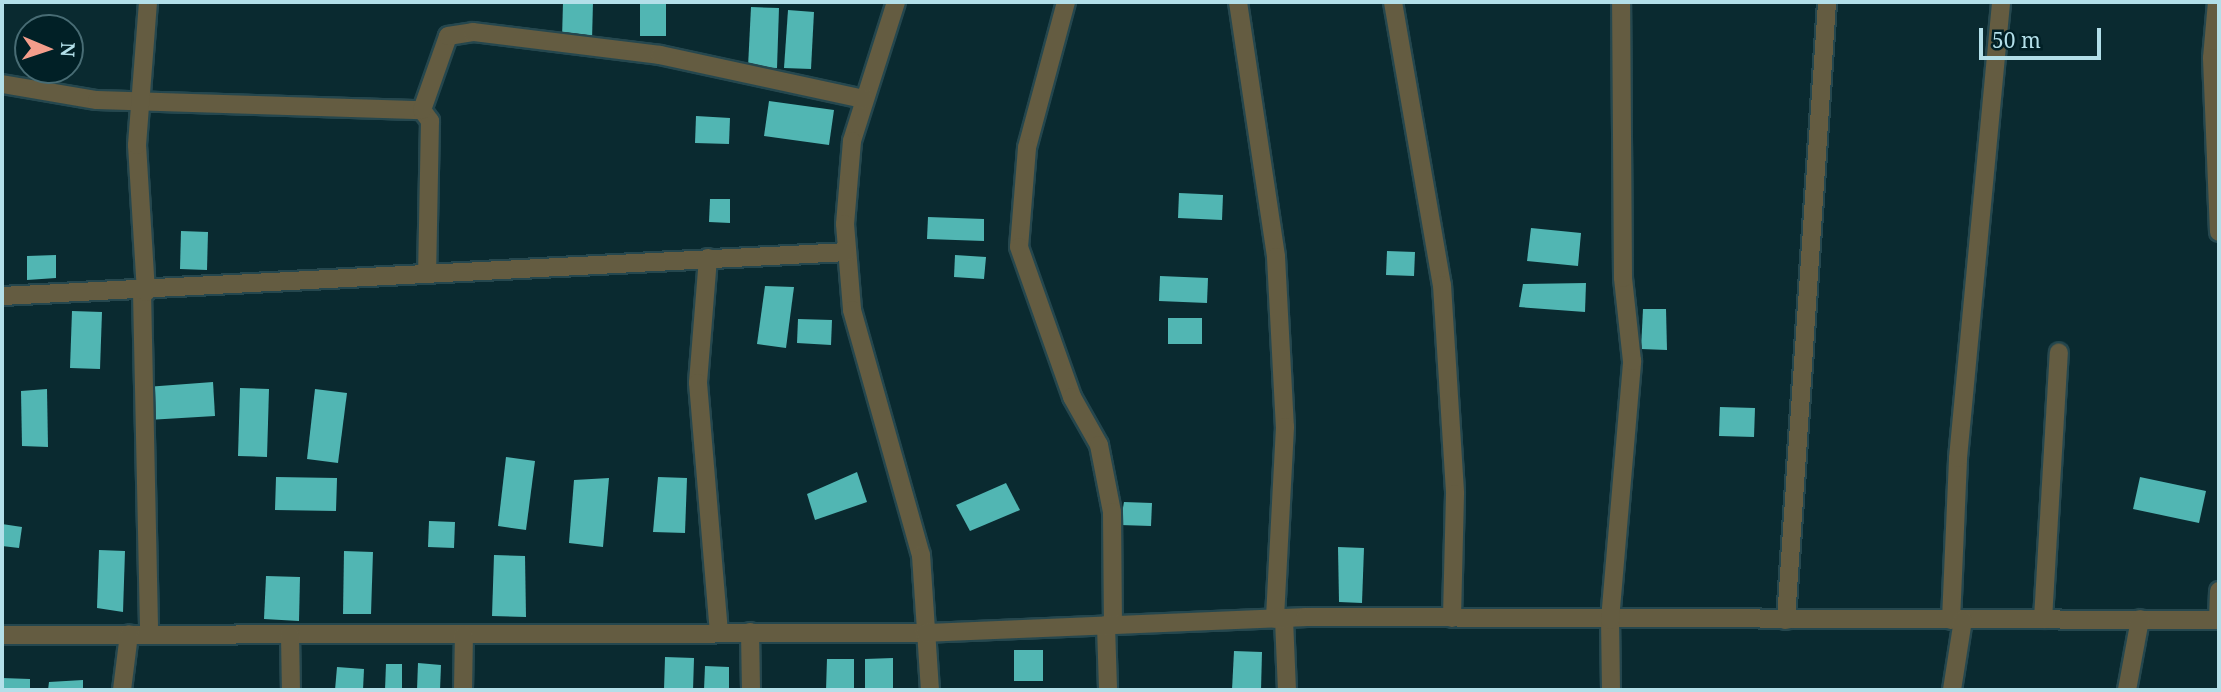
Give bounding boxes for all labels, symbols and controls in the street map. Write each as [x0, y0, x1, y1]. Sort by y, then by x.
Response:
north arrow [14, 14, 84, 84]
scale bar [1983, 14, 2106, 58]
text: 50 m [1992, 26, 2041, 54]
text: N [55, 42, 81, 58]

